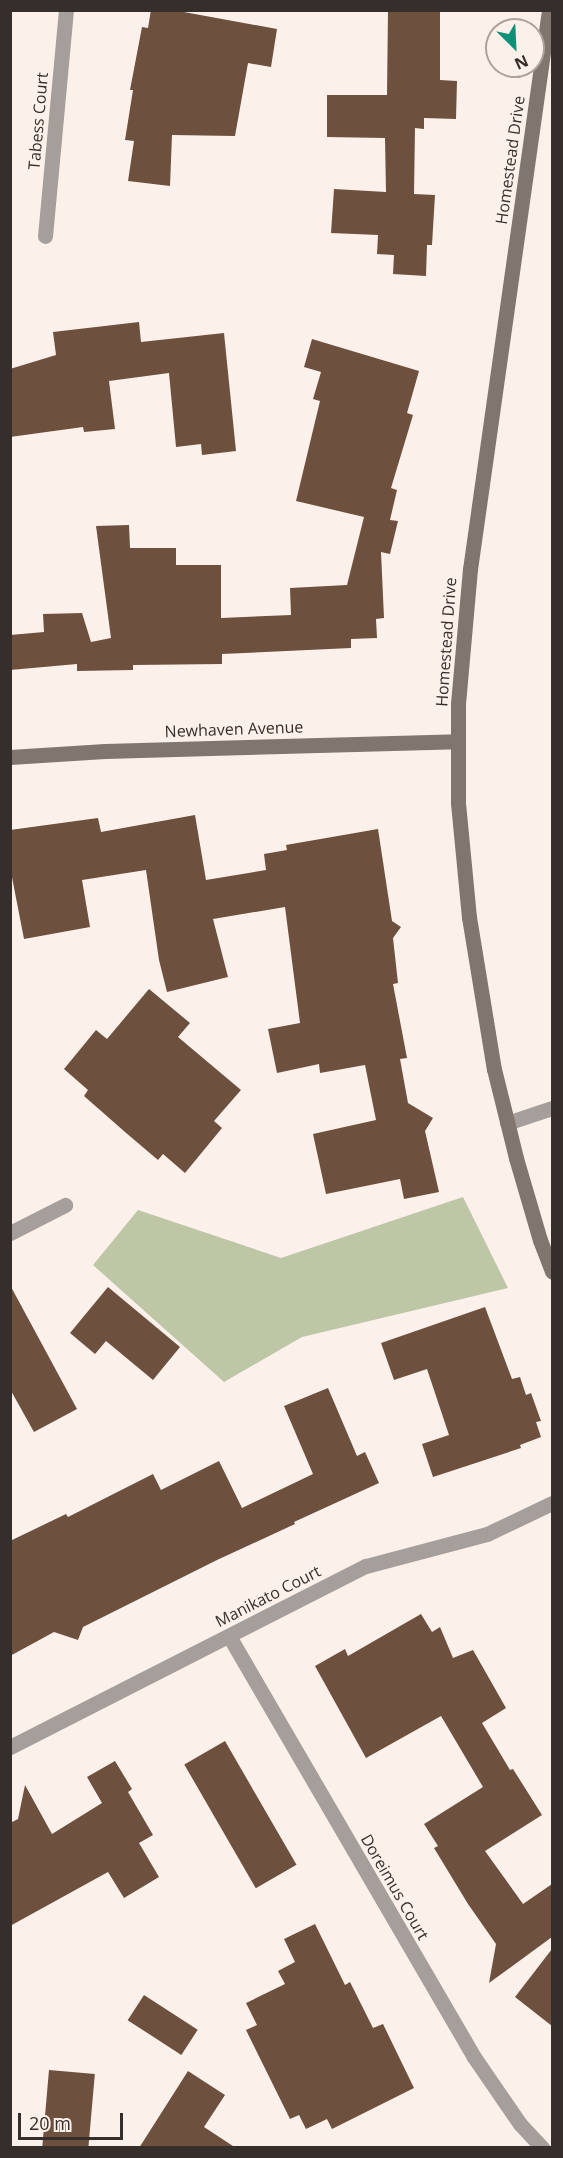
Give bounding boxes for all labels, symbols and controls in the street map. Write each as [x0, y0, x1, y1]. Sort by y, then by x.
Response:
north arrow [485, 18, 545, 78]
text: N [511, 50, 532, 75]
street label: Tabess Court [24, 72, 52, 170]
street label: Homestead Drive [491, 95, 529, 225]
street label: Homestead Drive [432, 577, 460, 707]
street label: Newhaven Avenue [164, 717, 304, 741]
street label: Manikato Court [212, 1561, 324, 1631]
street label: Doreimus Court [357, 1831, 433, 1943]
scale bar [21, 2101, 126, 2139]
text: 20 m [29, 2111, 71, 2135]

